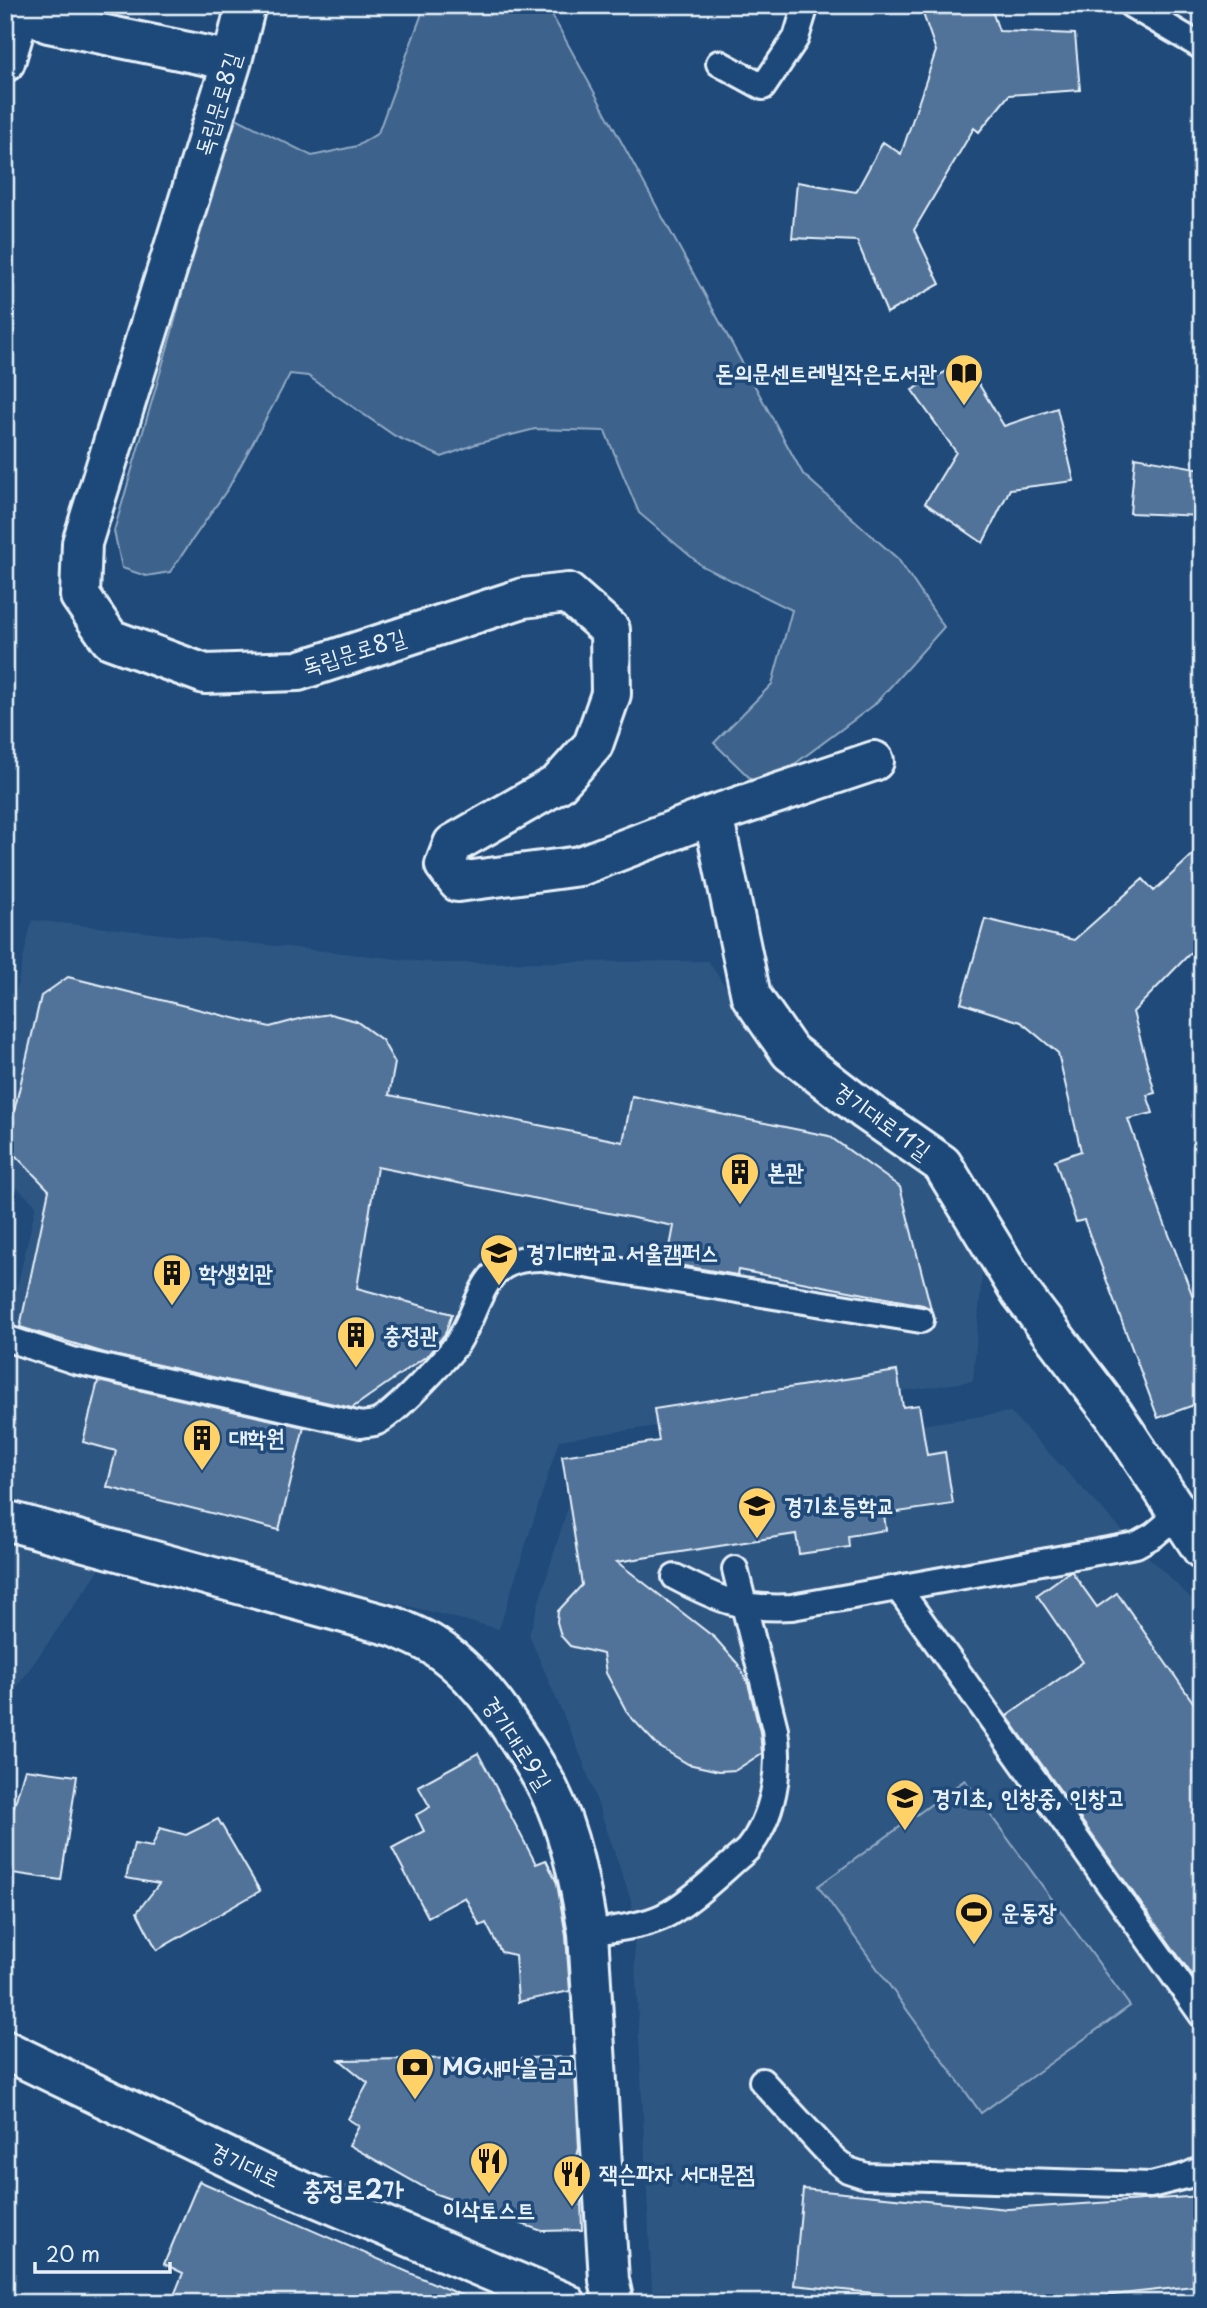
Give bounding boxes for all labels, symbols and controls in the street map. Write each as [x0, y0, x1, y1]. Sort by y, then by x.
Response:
street label: 독립문로8길 [184, 47, 249, 160]
library icon: 돈의문센트레빌작은도서관 [943, 352, 985, 407]
place label: 돈의문센트레빌작은도서관 [715, 354, 937, 389]
street label: 독립문로8길 [297, 618, 410, 683]
street label: 경기대로11길 [827, 1072, 939, 1167]
building icon: 본관 [719, 1151, 761, 1206]
place label: 본관 [767, 1153, 805, 1188]
school or university icon: 경기대학교 서울캠퍼스 [478, 1232, 520, 1287]
place label: 경기대학교 서울캠퍼스 [526, 1234, 718, 1269]
building icon: 학생회관 [151, 1252, 193, 1307]
place label: 학생회관 [198, 1254, 274, 1289]
building icon: 충정관 [335, 1314, 377, 1369]
place label: 충정관 [383, 1316, 439, 1351]
building icon: 대학원 [181, 1417, 223, 1472]
place label: 대학원 [229, 1419, 285, 1454]
school or university icon: 경기초등학교 [736, 1485, 778, 1540]
place label: 경기초등학교 [784, 1487, 895, 1522]
street label: 경기대로9길 [475, 1688, 562, 1796]
school or university icon: 경기초, 인창중, 인창고 [884, 1777, 926, 1832]
place label: 경기초, 인창중, 인창고 [932, 1779, 1125, 1814]
sports icon: 운동장 [953, 1891, 995, 1946]
place label: 운동장 [1001, 1893, 1057, 1928]
bank icon: MG새마을금고 [394, 2046, 436, 2101]
place label: MG새마을금고 [442, 2048, 575, 2083]
street label: 경기대로 [205, 2132, 287, 2195]
restaurant icon: 이삭토스트 [468, 2140, 510, 2195]
restaurant icon: 잭슨파자 서대문점 [551, 2153, 593, 2208]
place label: 잭슨파자 서대문점 [599, 2155, 755, 2190]
district label: 충정로2가 [302, 2169, 404, 2208]
place label: 이삭토스트 [443, 2191, 535, 2226]
scale bar [35, 2231, 170, 2275]
text: 20 m [46, 2237, 100, 2269]

